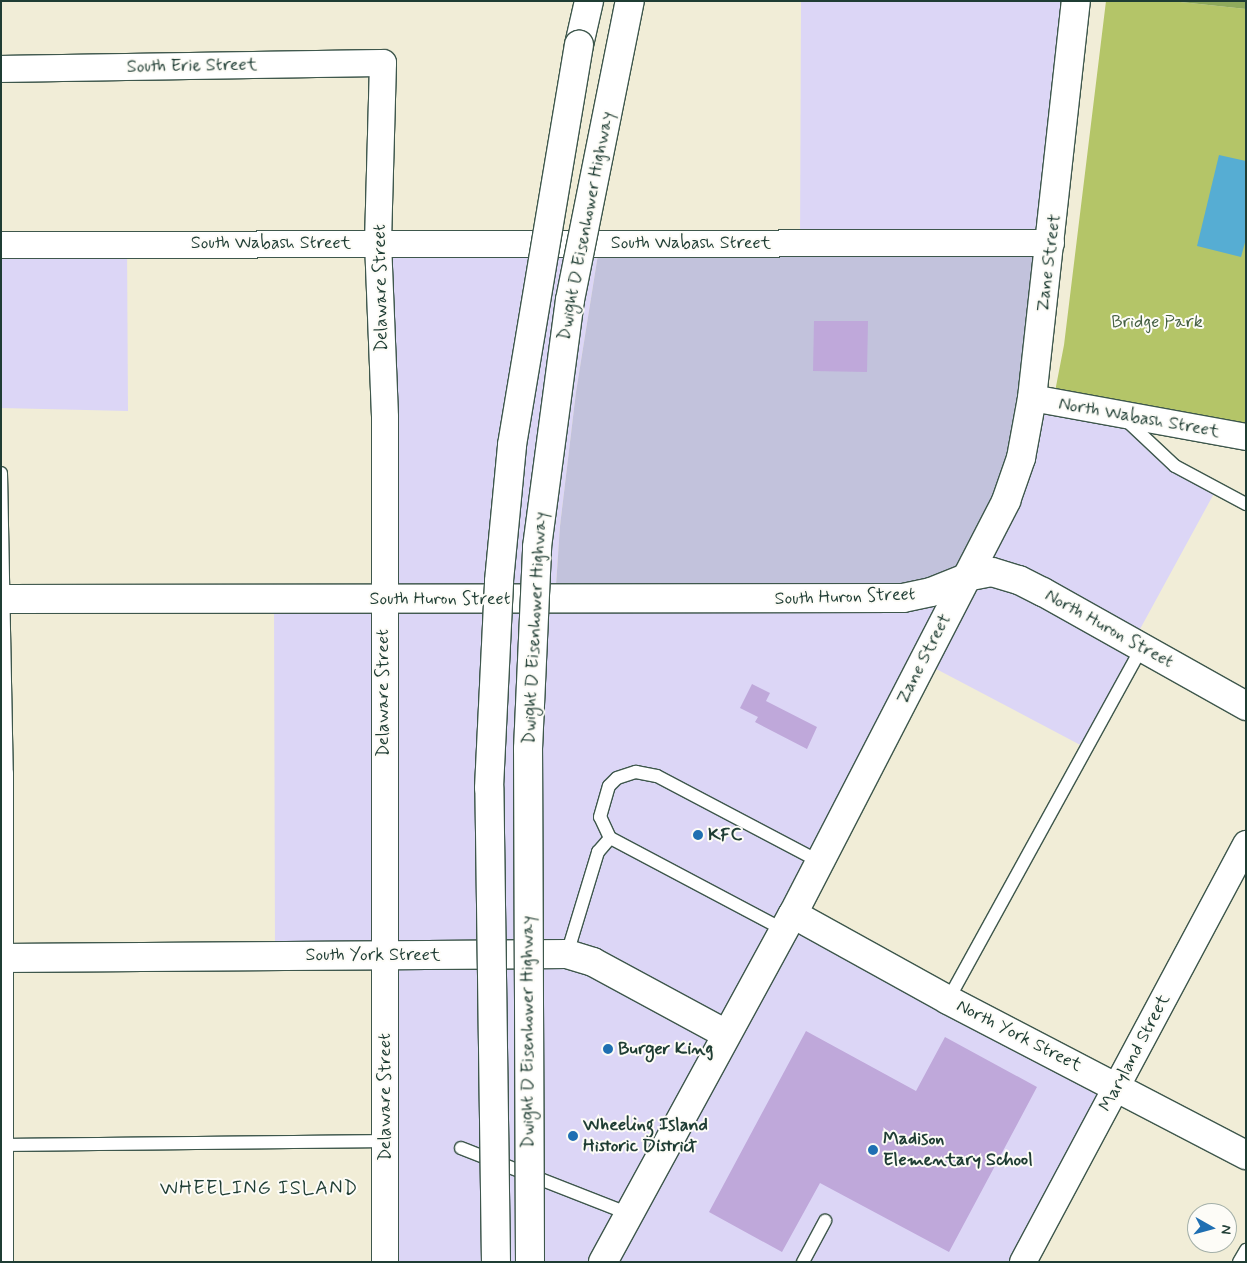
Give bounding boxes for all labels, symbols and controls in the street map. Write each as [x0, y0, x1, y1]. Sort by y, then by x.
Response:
street label: South Erie Street [127, 54, 257, 78]
street label: Dwight D Eisenhower Highway [554, 112, 618, 340]
street label: Zane Street [1032, 213, 1066, 313]
street label: Delaware Street [369, 222, 393, 354]
street label: South Wabash Street [191, 232, 351, 254]
street label: South Wabash Street [611, 232, 771, 254]
park label: Bridge Park [1113, 311, 1201, 333]
street label: North Wabash Street [1057, 393, 1221, 443]
street label: Dwight D Eisenhower Highway [518, 513, 552, 743]
street label: South Huron Street [773, 584, 917, 610]
street label: North Huron Street [1040, 584, 1178, 674]
street label: South Huron Street [368, 588, 512, 610]
street label: Zane Street [892, 611, 956, 707]
street label: Delaware Street [372, 628, 394, 758]
place label: KFC [708, 824, 742, 846]
marker: KFC [692, 829, 704, 841]
street label: Dwight D Eisenhower Highway [517, 918, 539, 1146]
street label: South York Street [305, 944, 441, 966]
street label: Maryland Street [1095, 991, 1175, 1115]
street label: North York Street [953, 995, 1085, 1077]
street label: Delaware Street [374, 1032, 396, 1162]
place label: Burger King [618, 1038, 711, 1060]
marker: Burger King [602, 1043, 614, 1055]
place label: Wheeling Island Historic District [583, 1115, 712, 1158]
place label: Madison Elementary School [883, 1129, 1033, 1172]
marker: Wheeling Island Historic District [567, 1130, 579, 1142]
marker: Madison Elementary School [867, 1144, 879, 1156]
district label: WHEELING ISLAND [161, 1176, 357, 1200]
north arrow [1187, 1203, 1237, 1253]
text: N [1216, 1224, 1235, 1235]

